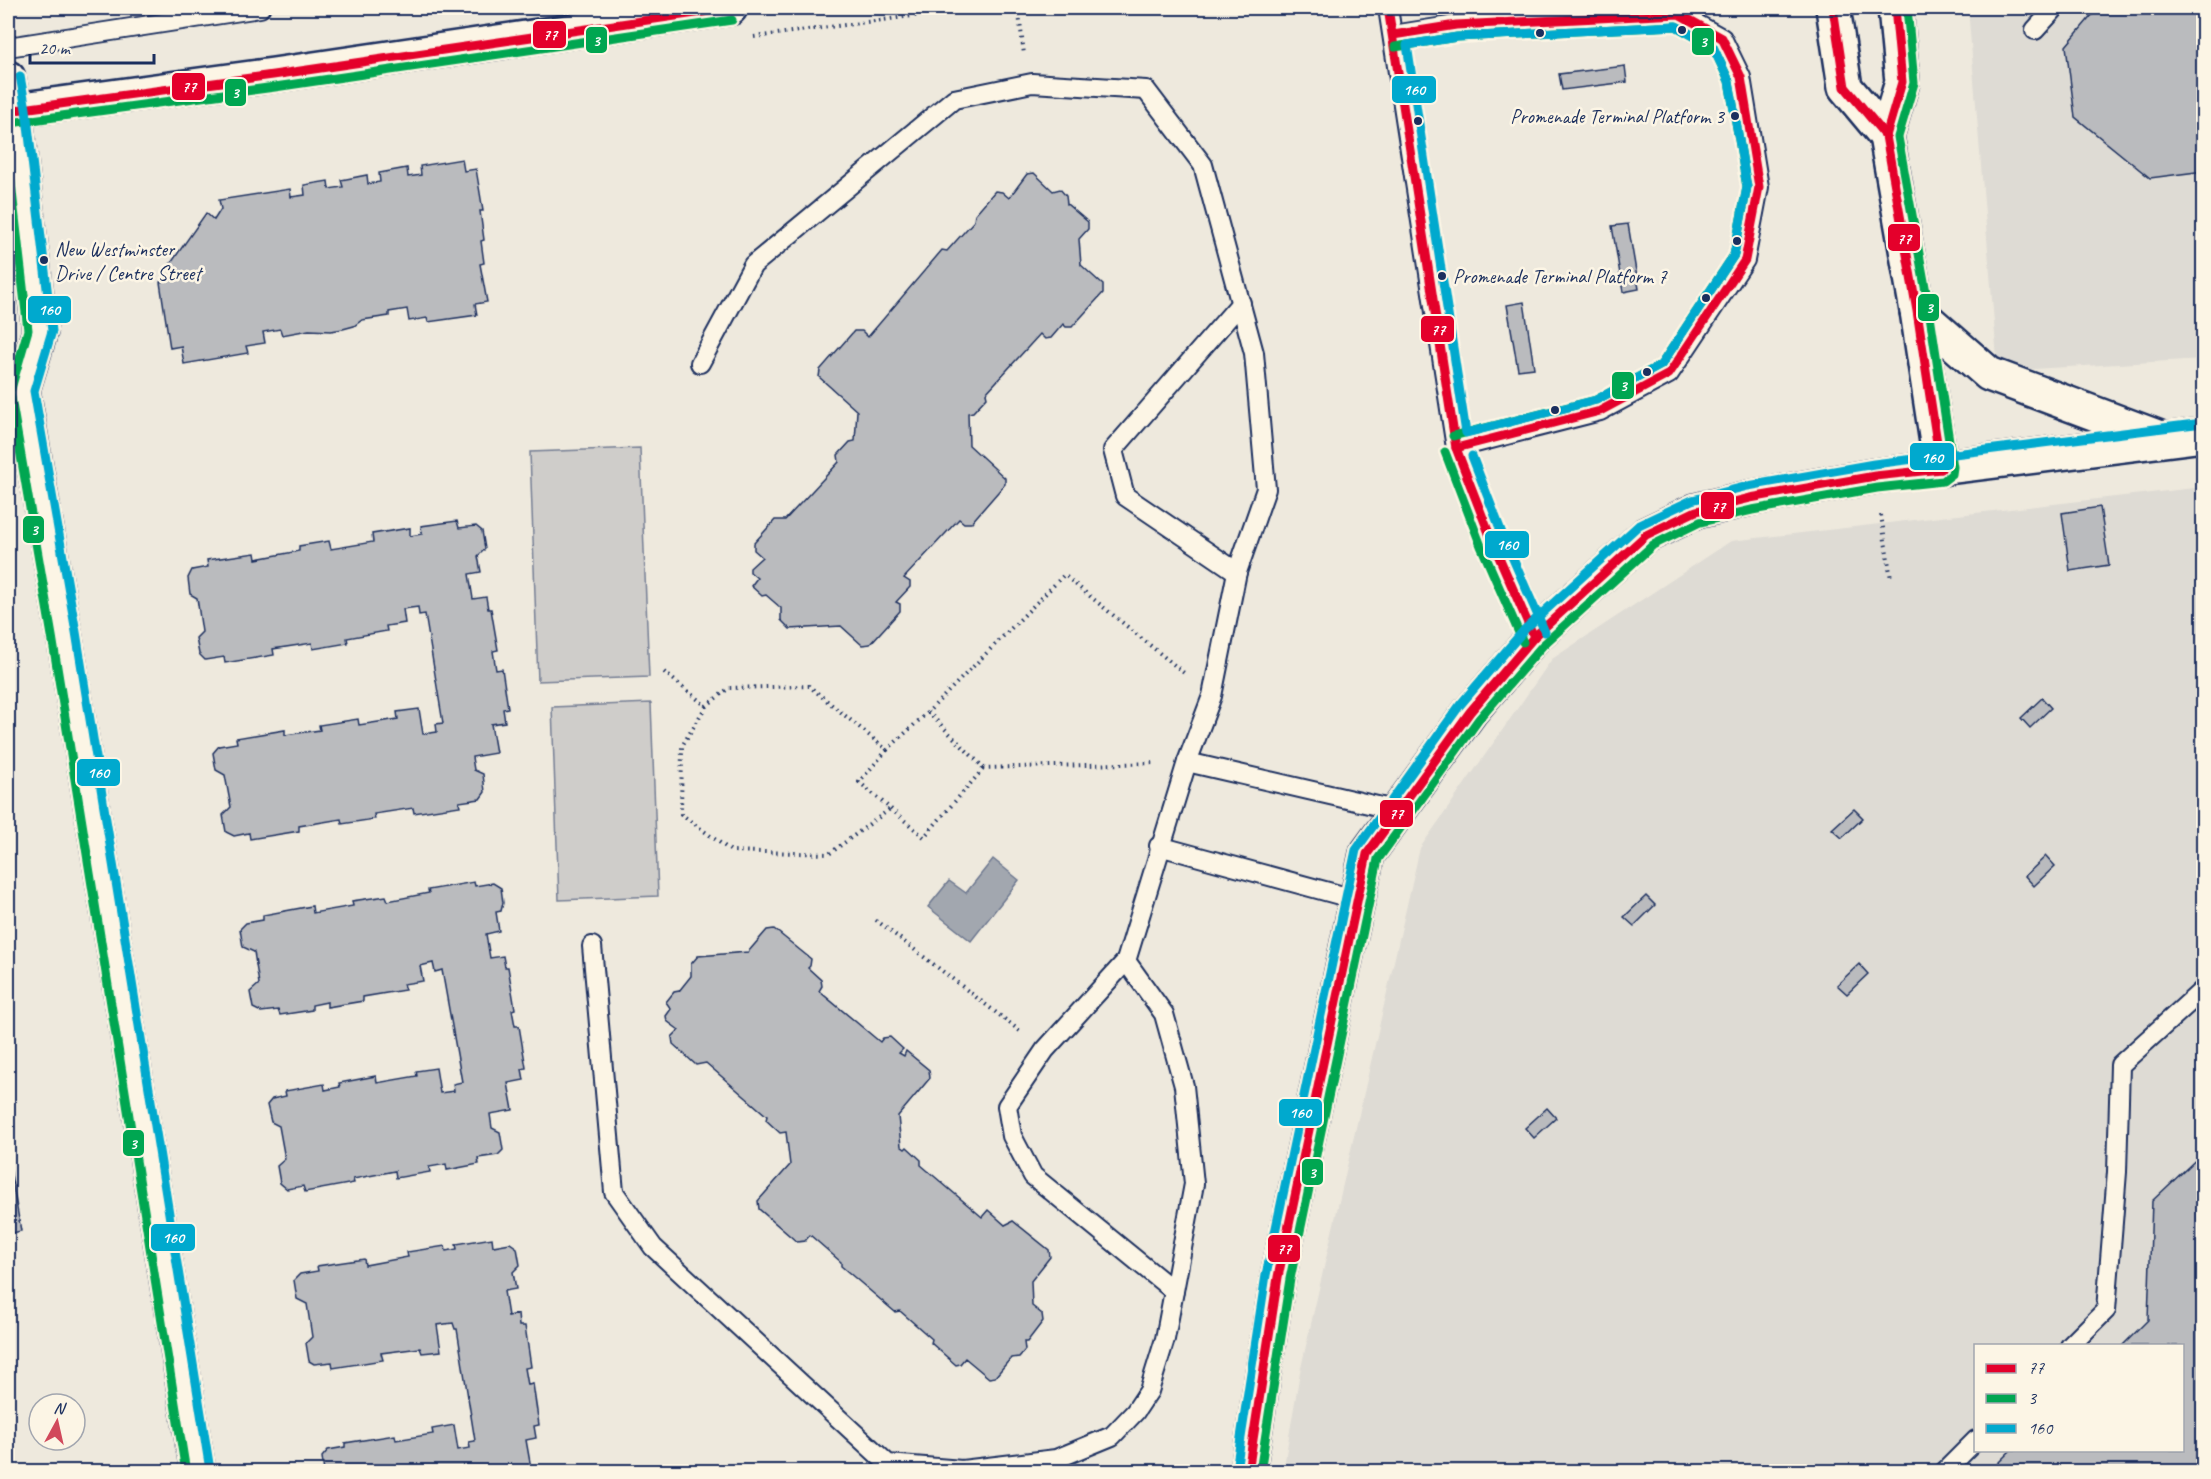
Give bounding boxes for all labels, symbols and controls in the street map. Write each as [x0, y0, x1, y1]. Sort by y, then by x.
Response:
line badge: 77 [532, 20, 567, 49]
unlabelled marker [1676, 24, 1688, 36]
text: 77 [543, 25, 559, 45]
line badge: 3 [585, 26, 608, 54]
scale bar [30, 27, 154, 65]
unlabelled marker [1534, 27, 1546, 39]
line badge: 3 [1691, 27, 1715, 56]
text: 3 [592, 31, 601, 51]
text: 3 [1699, 32, 1708, 52]
text: 20 m [39, 37, 72, 59]
line badge: 77 [171, 72, 206, 101]
line badge: 160 [1391, 75, 1437, 104]
text: 77 [182, 77, 198, 97]
line badge: 3 [224, 78, 247, 107]
text: 160 [1403, 80, 1427, 100]
text: 3 [231, 83, 240, 103]
place label: Promenade Terminal Platform 3 [1510, 104, 1726, 129]
marker: Promenade Terminal Platform 3 [1729, 110, 1741, 122]
unlabelled marker [1412, 115, 1424, 127]
line badge: 77 [1887, 223, 1921, 252]
text: 77 [1897, 229, 1913, 249]
unlabelled marker [1731, 235, 1743, 247]
place label: New Westminster Drive / Centre Street [55, 237, 204, 286]
marker: New Westminster Drive / Centre Street [38, 254, 50, 266]
place label: Promenade Terminal Platform 7 [1453, 264, 1668, 289]
marker: Promenade Terminal Platform 7 [1436, 270, 1448, 282]
unlabelled marker [1700, 292, 1712, 304]
line badge: 3 [1917, 293, 1940, 322]
line badge: 160 [27, 295, 72, 324]
text: 3 [1925, 298, 1934, 318]
text: 160 [38, 300, 62, 320]
line badge: 77 [1420, 315, 1455, 343]
text: 77 [1431, 320, 1447, 340]
unlabelled marker [1641, 366, 1653, 378]
line badge: 3 [1611, 371, 1635, 400]
text: 3 [1619, 376, 1628, 396]
unlabelled marker [1549, 404, 1561, 416]
line badge: 160 [1909, 442, 1955, 471]
text: 160 [1921, 448, 1945, 468]
line badge: 77 [1700, 491, 1735, 520]
text: 77 [1711, 497, 1727, 517]
line badge: 3 [22, 515, 45, 544]
text: 3 [30, 520, 39, 540]
line badge: 160 [1484, 530, 1530, 559]
text: 160 [1496, 535, 1520, 555]
line badge: 160 [76, 758, 121, 787]
text: 160 [87, 763, 111, 783]
line badge: 77 [1379, 799, 1414, 828]
text: 77 [1389, 804, 1405, 824]
line badge: 160 [1278, 1098, 1323, 1127]
text: 160 [1289, 1103, 1313, 1123]
line badge: 3 [122, 1129, 145, 1157]
text: 3 [129, 1134, 138, 1154]
line badge: 3 [1301, 1158, 1324, 1186]
text: 3 [1308, 1163, 1317, 1183]
line badge: 160 [150, 1223, 196, 1252]
text: 160 [162, 1228, 186, 1248]
line badge: 77 [1267, 1234, 1301, 1263]
text: 77 [1277, 1239, 1293, 1259]
legend [1974, 1344, 2184, 1452]
text: 77 [2028, 1357, 2045, 1379]
text: 3 [2028, 1387, 2038, 1409]
north arrow [27, 1392, 87, 1452]
text: N [53, 1398, 68, 1419]
text: 160 [2028, 1417, 2054, 1439]

